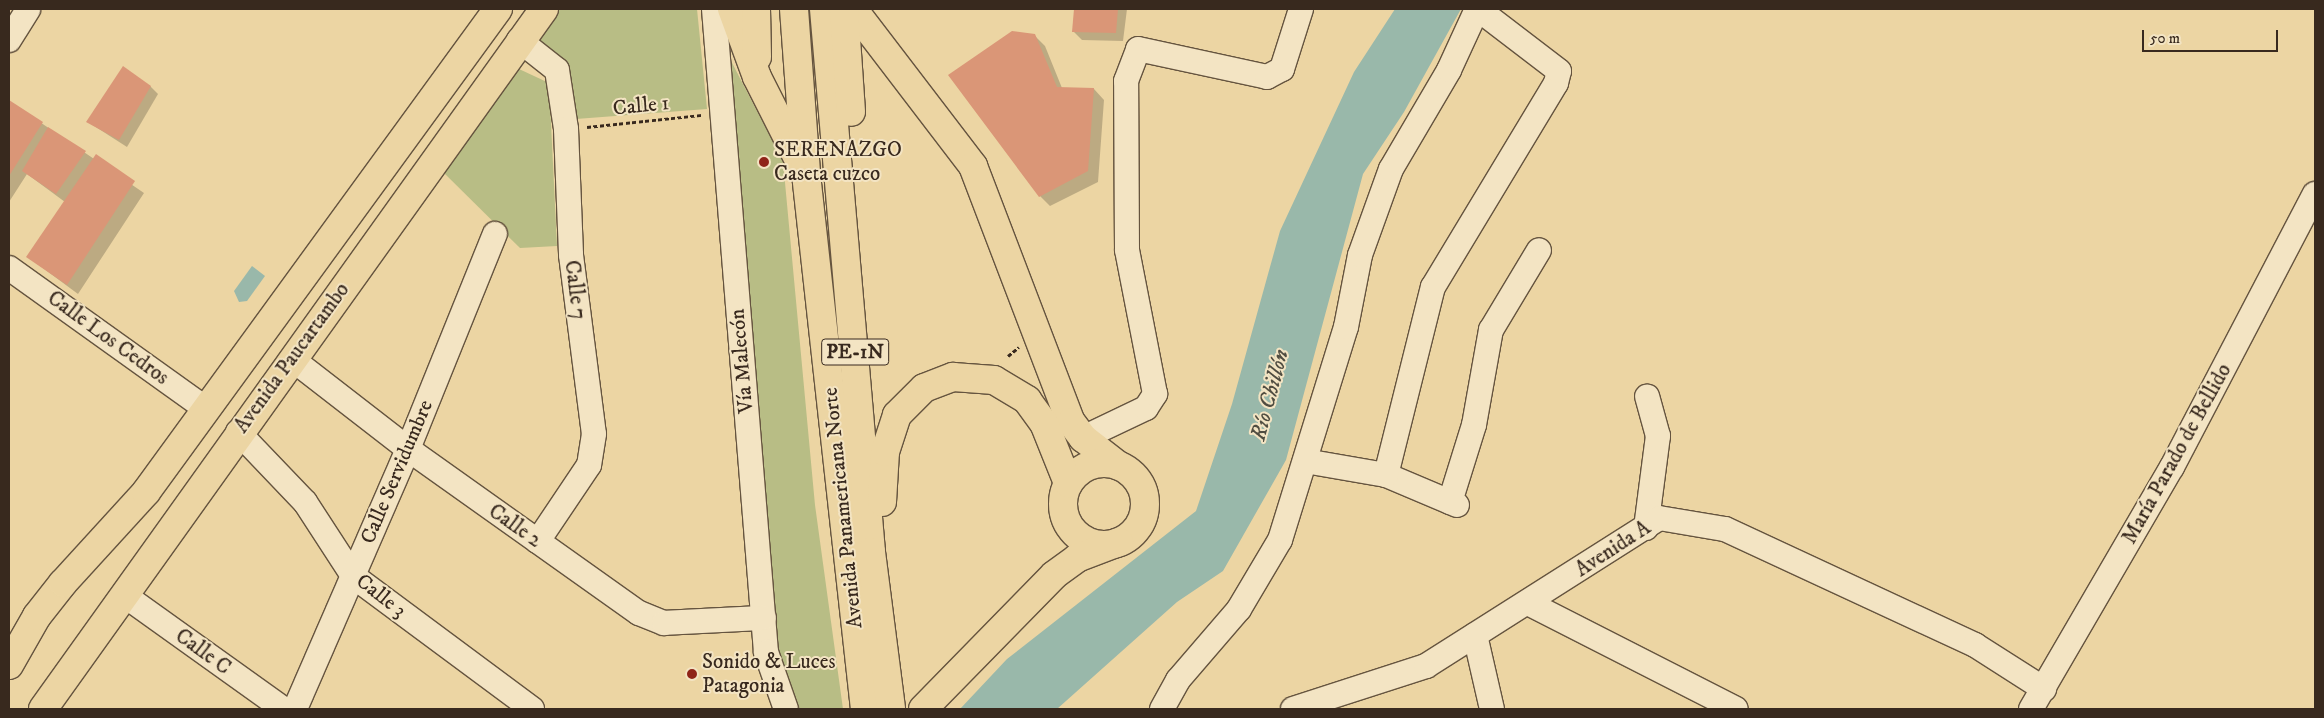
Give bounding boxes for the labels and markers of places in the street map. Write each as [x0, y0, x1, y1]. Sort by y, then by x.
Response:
place label: SERENAZGO Caseta cuzco [774, 137, 902, 187]
marker: SERENAZGO Caseta cuzco [758, 156, 770, 168]
place label: Sonido & Luces Patagonia [702, 649, 835, 699]
marker: Sonido & Luces Patagonia [686, 668, 698, 680]

